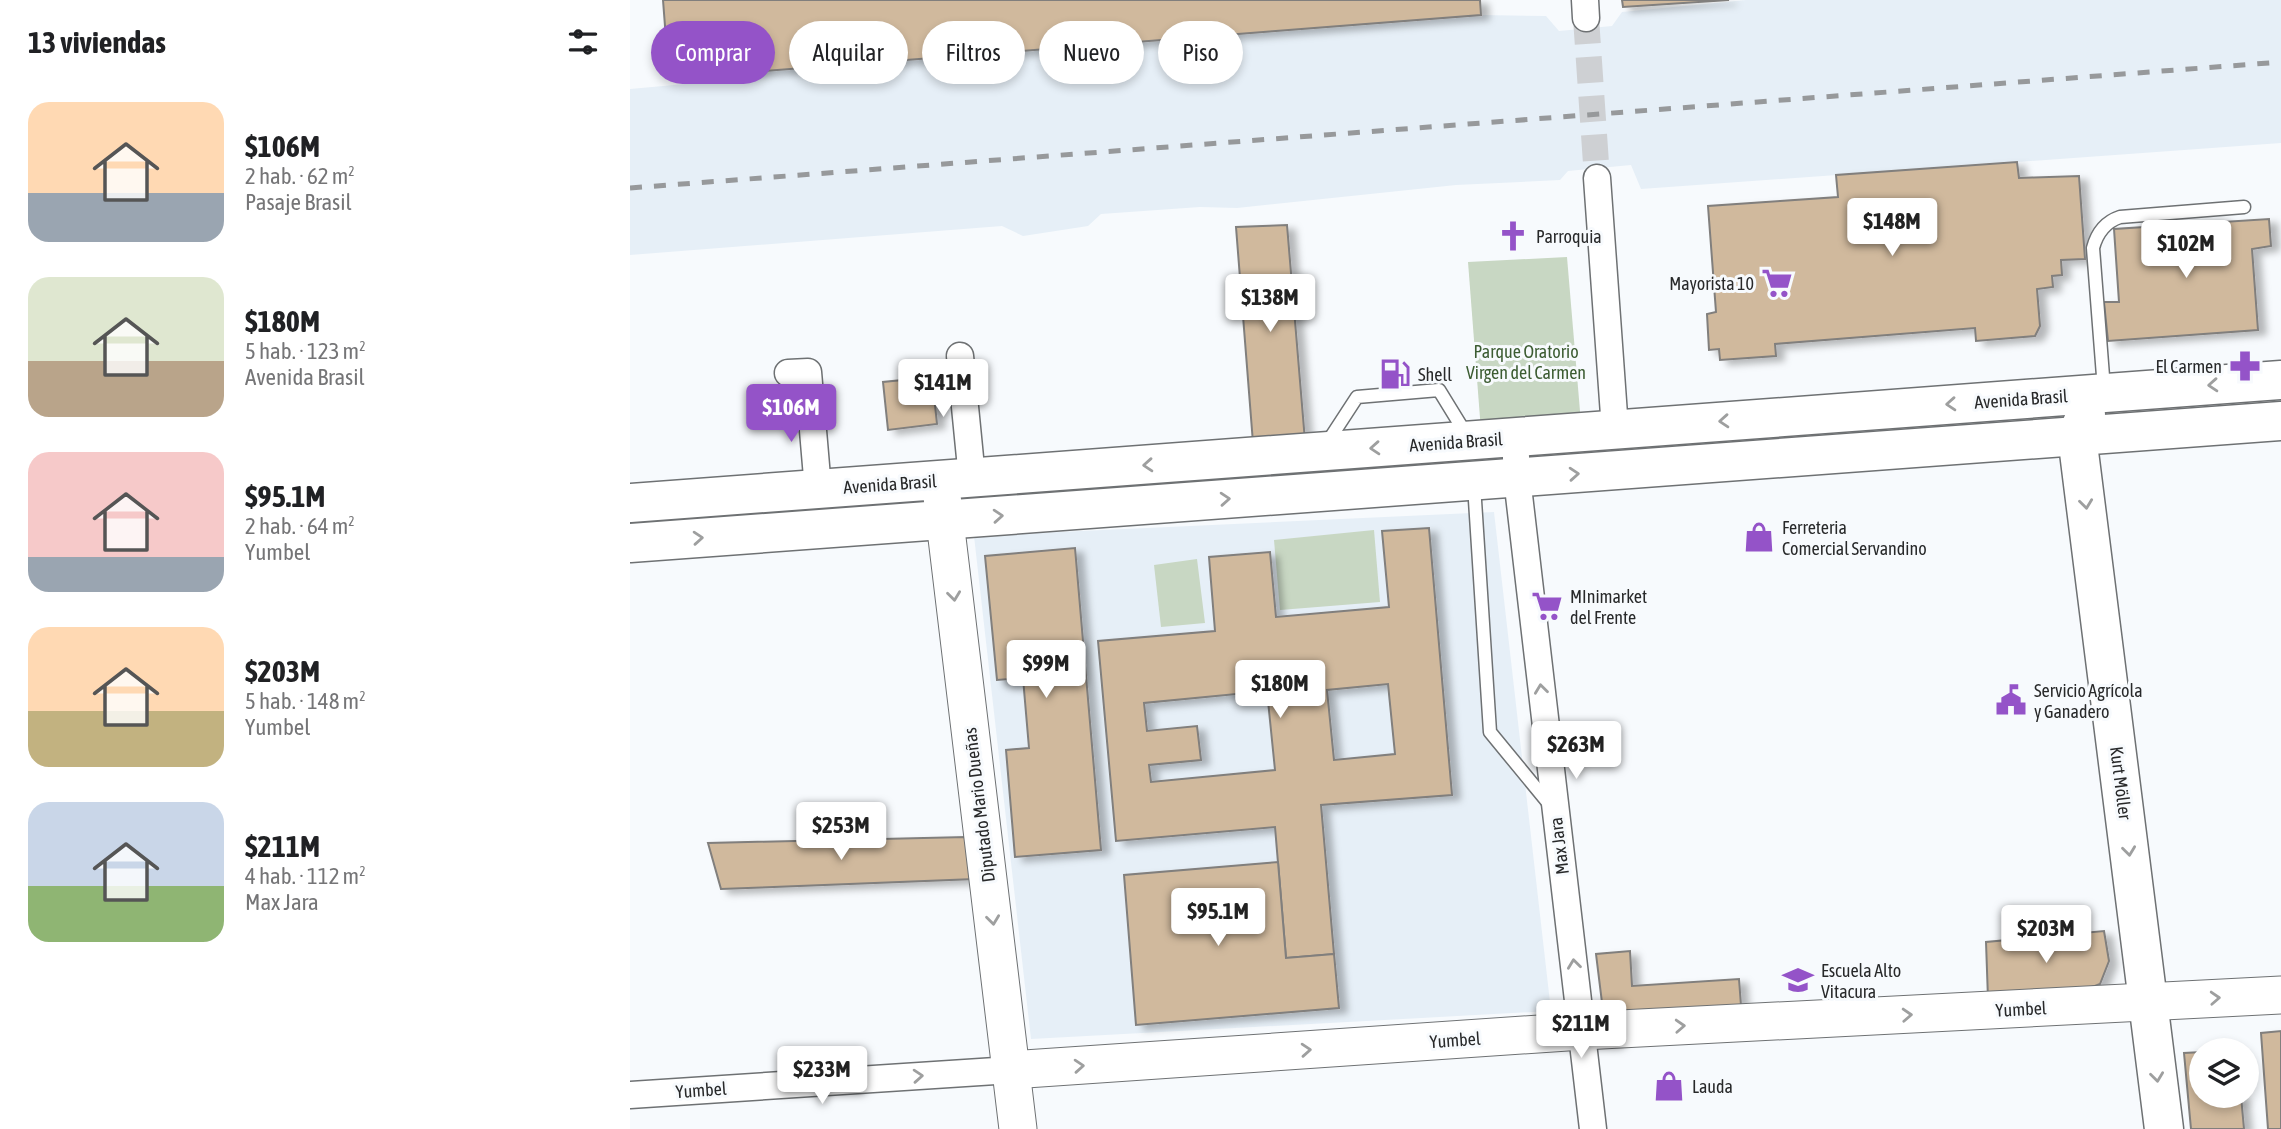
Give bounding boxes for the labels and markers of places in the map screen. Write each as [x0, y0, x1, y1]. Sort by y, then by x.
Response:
pin: $148M [1843, 198, 1941, 258]
church icon: Parroquia [1496, 219, 1530, 253]
pin: $102M [2137, 220, 2235, 280]
place label: Parroquia [1536, 226, 1602, 247]
supermarket icon: Mayorista 10 [1760, 266, 1794, 300]
place label: Mayorista 10 [1669, 273, 1754, 294]
pin: $138M [1221, 274, 1319, 334]
pharmacy icon: El Carmen [2228, 349, 2262, 383]
place label: El Carmen [2155, 356, 2222, 377]
fuel station icon: Shell [1378, 357, 1412, 391]
pin: $141M [894, 360, 992, 419]
place label: Shell [1418, 364, 1452, 385]
pin: $106M [742, 384, 840, 444]
place label: Ferreteria Comercial Servandino [1782, 517, 1927, 559]
shop icon: Ferreteria Comercial Servandino [1742, 520, 1776, 554]
place label: MInimarket del Frente [1570, 586, 1647, 628]
supermarket icon: MInimarket del Frente [1530, 589, 1564, 623]
pin: $99M [1005, 640, 1087, 700]
pin: $180M [1231, 660, 1329, 720]
place label: Servicio Agrícola y Ganadero [2034, 680, 2143, 722]
public building icon: Servicio Agrícola y Ganadero [1994, 683, 2028, 717]
pin: $263M [1527, 722, 1625, 781]
pin: $253M [792, 802, 890, 862]
pin: $95.1M [1161, 888, 1275, 948]
pin: $203M [1997, 906, 2095, 965]
place label: Escuela Alto Vitacura [1821, 960, 1901, 1002]
school or university icon: Escuela Alto Vitacura [1781, 963, 1815, 997]
pin: $211M [1532, 1000, 1630, 1060]
pin: $233M [773, 1046, 871, 1106]
shop icon: Lauda [1652, 1069, 1686, 1103]
place label: Lauda [1692, 1076, 1733, 1097]

